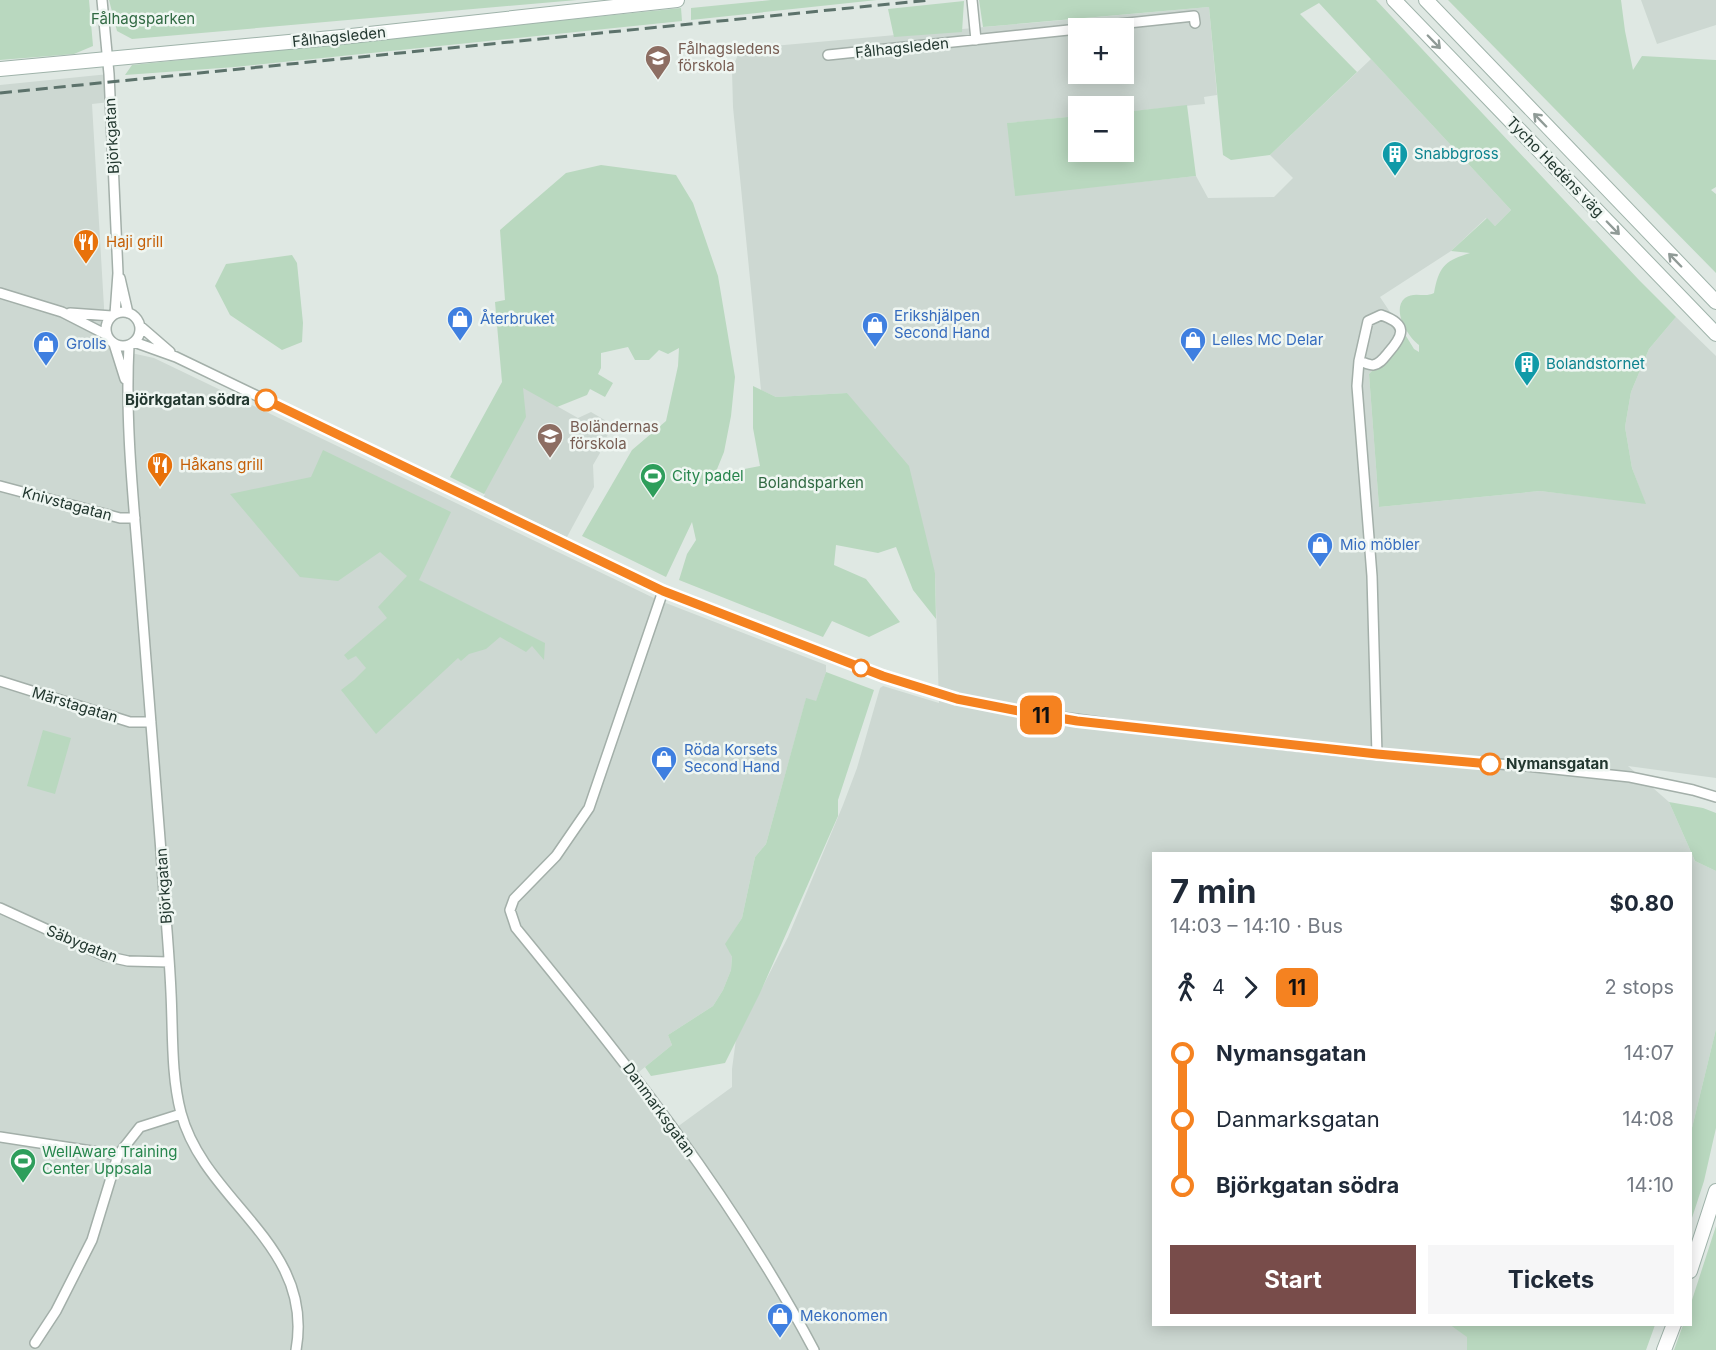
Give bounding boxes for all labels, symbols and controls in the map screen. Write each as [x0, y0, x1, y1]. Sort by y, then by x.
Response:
park label: Fålhagsparken [91, 9, 195, 28]
map controls [1068, 18, 1134, 162]
button: + [1068, 18, 1134, 84]
street label: Fålhagsleden [291, 22, 387, 51]
street label: Fålhagsleden [854, 33, 950, 62]
one-way arrow [1427, 35, 1442, 50]
place label: Fålhagsledens förskola [678, 39, 780, 75]
school or university icon: Fålhagsledens förskola [643, 43, 673, 81]
button: − [1068, 96, 1134, 162]
street label: Björkgatan [100, 98, 123, 175]
street label: Tycho Hedéns väg [1503, 112, 1608, 221]
one-way arrow [1533, 112, 1548, 127]
building icon: Snabbgross [1380, 139, 1410, 177]
place label: Snabbgross [1414, 144, 1499, 163]
one-way arrow [1606, 220, 1621, 235]
restaurant icon: Haji grill [71, 227, 101, 265]
place label: Haji grill [106, 232, 163, 251]
one-way arrow [1668, 253, 1683, 268]
shop icon: Återbruket [445, 304, 475, 342]
place label: Erikshjälpen Second Hand [894, 306, 990, 342]
place label: Återbruket [480, 309, 555, 328]
shop icon: Erikshjälpen Second Hand [860, 310, 890, 348]
shop icon: Lelles MC Delar [1178, 325, 1208, 363]
shop icon: Grolls [31, 329, 61, 367]
place label: Lelles MC Delar [1212, 330, 1324, 349]
place label: Grolls [66, 334, 107, 353]
building icon: Bolandstornet [1512, 349, 1542, 387]
place label: Bolandstornet [1546, 354, 1645, 373]
marker: Björkgatan södra [255, 389, 277, 411]
place label: Björkgatan södra [125, 390, 250, 409]
place label: Boländernas förskola [570, 417, 659, 453]
school or university icon: Boländernas förskola [535, 421, 565, 459]
restaurant icon: Håkans grill [145, 450, 175, 488]
place label: Håkans grill [180, 455, 263, 474]
sports icon: City padel [638, 461, 668, 499]
place label: City padel [672, 466, 744, 485]
park label: Bolandsparken [758, 473, 864, 492]
street label: Knivstagatan [20, 482, 114, 525]
shop icon: Mio möbler [1305, 530, 1335, 568]
place label: Mio möbler [1340, 535, 1420, 554]
unlabelled marker [852, 659, 870, 677]
street label: Märstagatan [30, 682, 120, 727]
line badge: 11 [1014, 696, 1068, 734]
text: 11 [1032, 703, 1050, 728]
place label: Röda Korsets Second Hand [684, 740, 780, 776]
shop icon: Röda Korsets Second Hand [649, 744, 679, 782]
marker: Nymansgatan [1479, 753, 1501, 775]
place label: Nymansgatan [1506, 754, 1609, 773]
street label: Björkgatan [151, 847, 176, 925]
text: 7 min [1170, 871, 1257, 911]
text: $0.80 [1610, 890, 1674, 916]
text: 14:03 – 14:10 · Bus [1170, 914, 1343, 938]
street label: Säbygatan [44, 921, 121, 966]
icon: walk [1170, 971, 1203, 1004]
icon: forward [1234, 971, 1267, 1004]
text: 4 [1212, 975, 1225, 999]
text: 11 [1288, 975, 1306, 1000]
text: 2 stops [1604, 975, 1674, 999]
text: Nymansgatan [1216, 1040, 1366, 1066]
text: 14:07 [1624, 1041, 1674, 1065]
street label: Danmarksgatan [619, 1059, 700, 1160]
text: Danmarksgatan [1216, 1106, 1380, 1132]
text: 14:08 [1622, 1107, 1674, 1131]
place label: WellAware Training Center Uppsala [42, 1142, 178, 1178]
sports icon: WellAware Training Center Uppsala [8, 1146, 38, 1184]
text: Björkgatan södra [1216, 1172, 1399, 1198]
text: 14:10 [1626, 1173, 1674, 1197]
button: Start [1170, 1245, 1416, 1314]
button: Tickets [1428, 1245, 1674, 1314]
shop icon: Mekonomen [765, 1301, 795, 1339]
place label: Mekonomen [800, 1306, 888, 1325]

